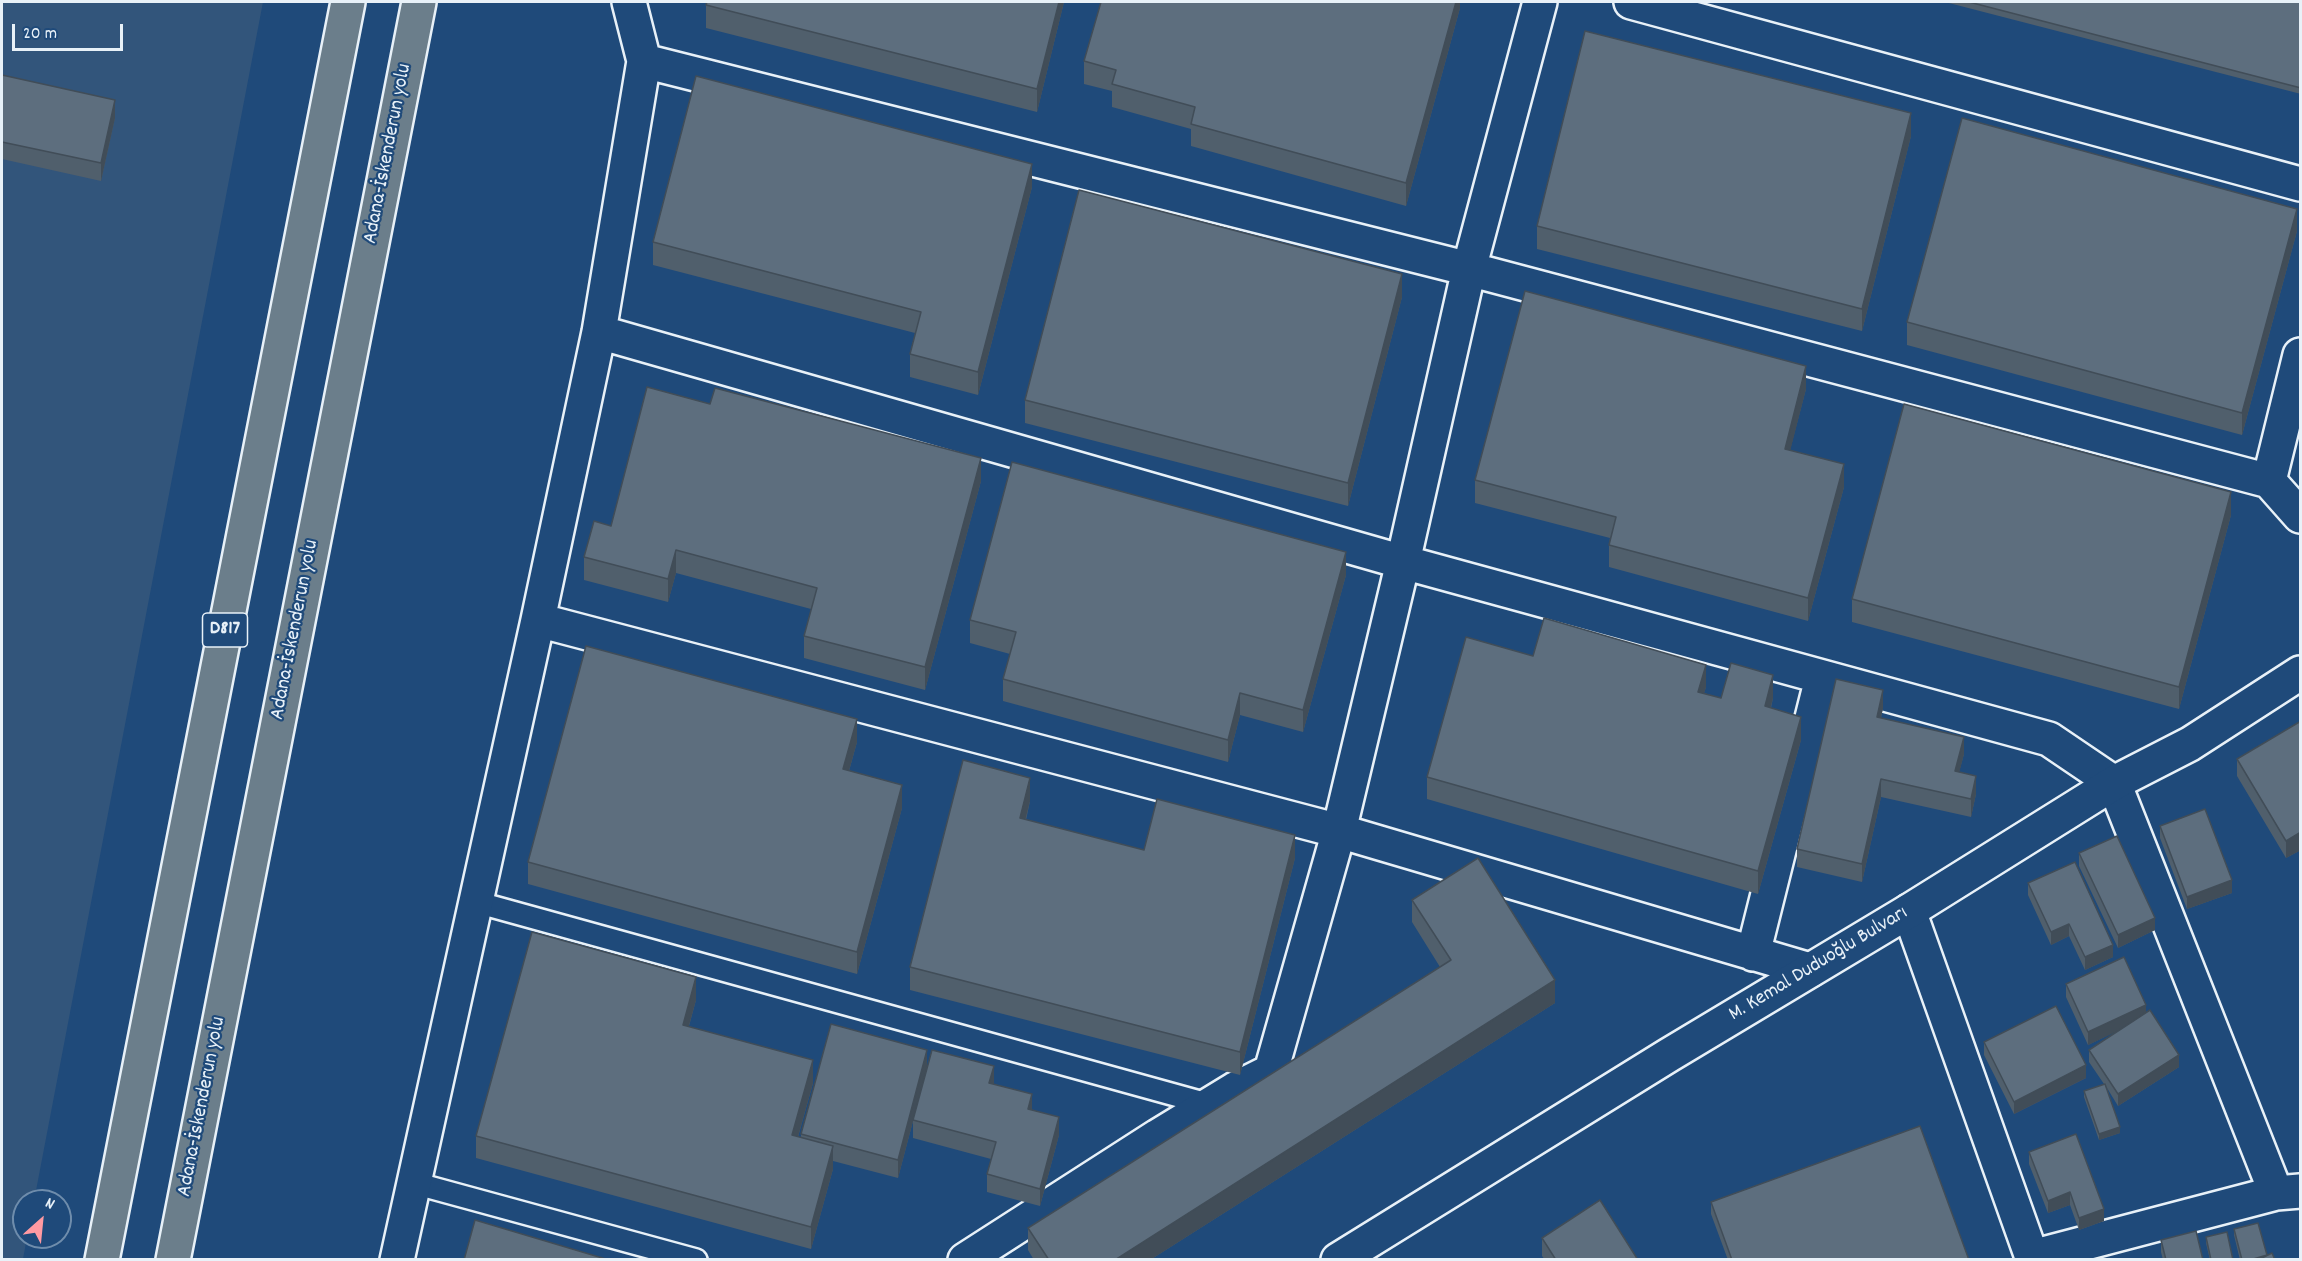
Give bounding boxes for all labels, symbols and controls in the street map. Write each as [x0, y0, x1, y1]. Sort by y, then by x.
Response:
scale bar [15, 12, 126, 50]
text: 20 m [23, 22, 57, 47]
street label: Adana-İskenderun yolu [359, 62, 419, 246]
street label: Adana-İskenderun yolu [266, 538, 326, 722]
road number: D817 [202, 613, 248, 647]
street label: M. Kemal Duduoğlu Bulvarı [1725, 902, 1913, 1028]
street label: Adana-İskenderun yolu [173, 1015, 233, 1199]
north arrow [12, 1189, 72, 1249]
text: N [41, 1192, 58, 1216]

